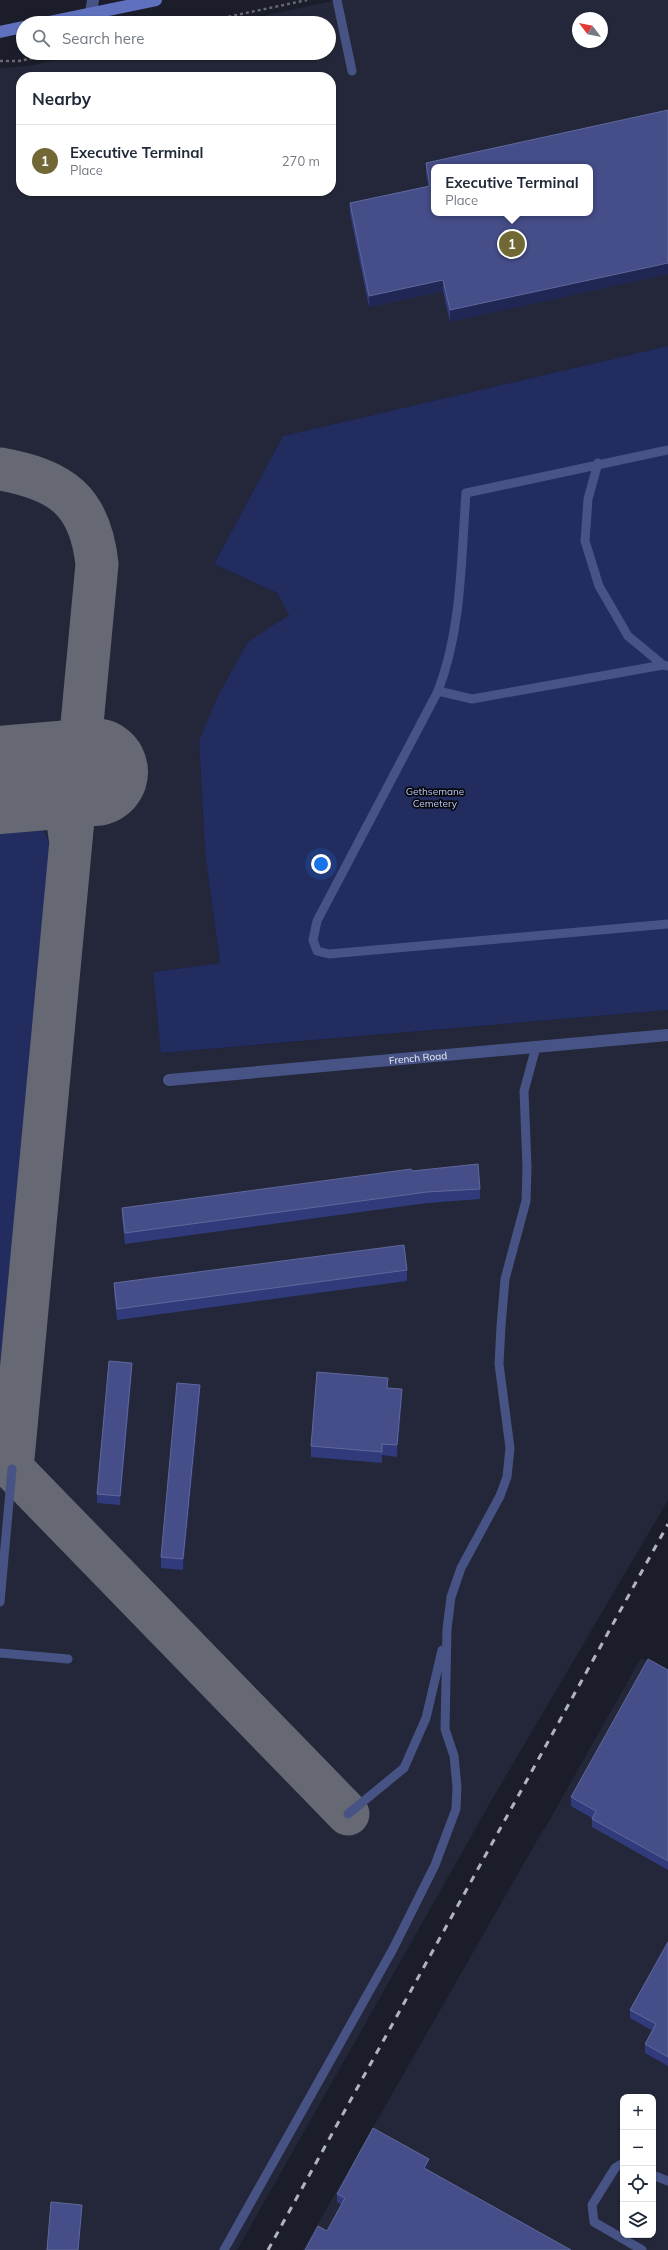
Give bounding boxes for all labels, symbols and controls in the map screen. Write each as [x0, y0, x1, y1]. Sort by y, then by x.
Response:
north arrow [572, 12, 608, 48]
search box [16, 16, 336, 60]
icon: search [30, 27, 52, 49]
text: Search here [62, 29, 144, 48]
text: Nearby [32, 88, 91, 109]
text: Executive Terminal [70, 143, 204, 162]
text: 1 [41, 153, 49, 169]
text: 270 m [282, 153, 320, 169]
text: Place [70, 162, 103, 178]
popup [431, 164, 593, 216]
text: Executive Terminal [445, 173, 579, 192]
text: Place [445, 192, 478, 208]
pin: 1 [499, 229, 525, 259]
park label: Gethsemane Cemetery [406, 785, 464, 810]
your location [311, 854, 331, 874]
street label: French Road [388, 1049, 448, 1067]
map controls [620, 2094, 656, 2238]
button: + [620, 2094, 656, 2130]
button: − [620, 2130, 656, 2166]
button: locate [620, 2166, 656, 2202]
button: layers [620, 2202, 656, 2238]

